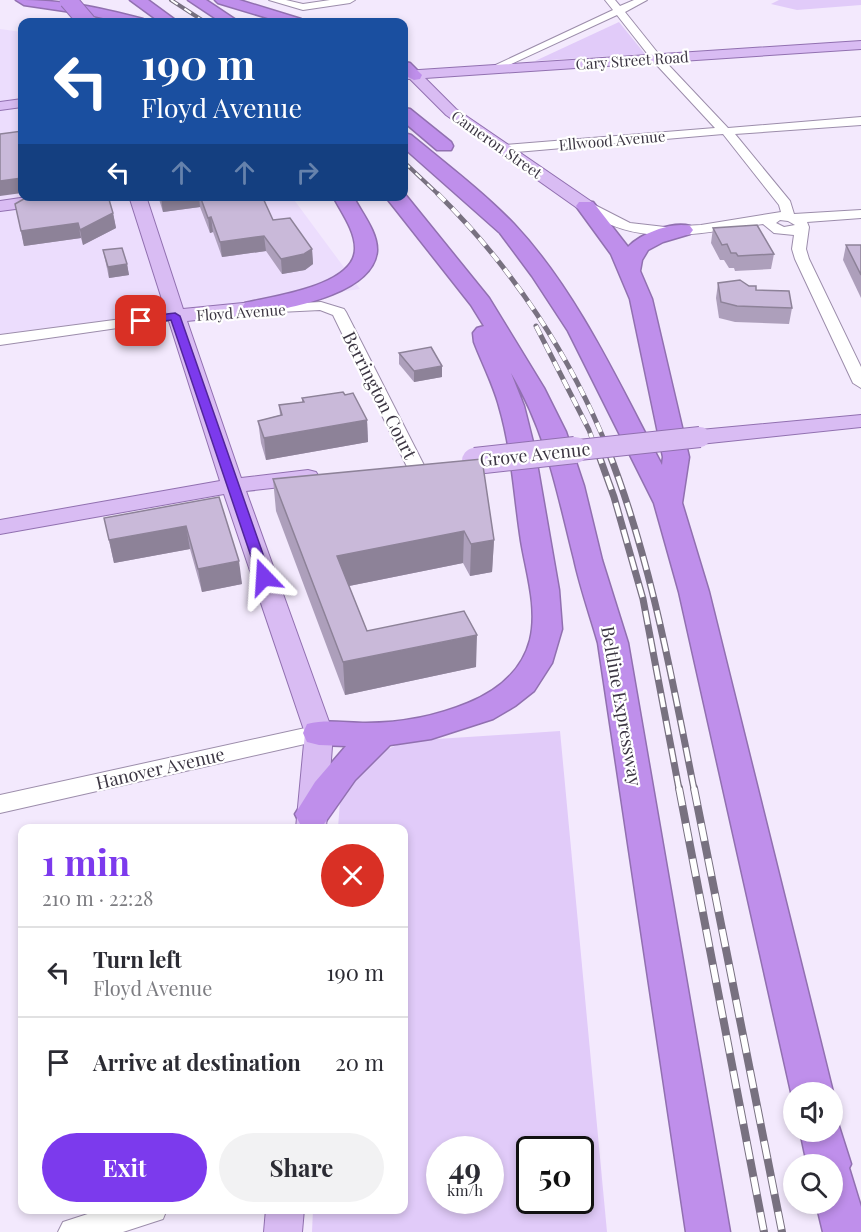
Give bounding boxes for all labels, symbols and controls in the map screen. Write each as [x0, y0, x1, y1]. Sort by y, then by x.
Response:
text: 190 m [141, 35, 255, 91]
icon: left [42, 42, 120, 120]
street label: Cary Street Road [575, 46, 689, 74]
text: Floyd Avenue [141, 89, 302, 125]
street label: Cameron Street [448, 105, 547, 183]
street label: Ellwood Avenue [558, 125, 666, 155]
icon: left [102, 156, 135, 189]
icon: ahead [165, 156, 198, 189]
icon: ahead [228, 156, 261, 189]
icon: right [291, 156, 324, 189]
pin [115, 295, 166, 346]
street label: Floyd Avenue [196, 299, 286, 325]
icon: arrive [124, 304, 157, 337]
street label: Berrington Court [337, 327, 423, 463]
street label: Grove Avenue [479, 436, 591, 472]
position arrow [232, 545, 296, 609]
street label: Beltline Expressway [596, 624, 648, 788]
street label: Hanover Avenue [93, 742, 227, 794]
text: 1 min [42, 837, 130, 885]
button: close [321, 844, 384, 907]
text: 210 m · 22:28 [42, 884, 153, 911]
text: Turn left [93, 944, 182, 974]
icon: left [42, 956, 75, 989]
text: 190 m [326, 957, 384, 987]
text: Floyd Avenue [93, 974, 212, 1001]
icon: arrive [42, 1046, 75, 1079]
text: Arrive at destination [93, 1047, 301, 1077]
text: 20 m [335, 1047, 384, 1077]
map controls [783, 1082, 843, 1214]
button: sound [783, 1082, 843, 1142]
button: Exit [42, 1133, 207, 1202]
button: Share [219, 1133, 384, 1202]
speed limit sign: 50 [516, 1136, 594, 1214]
text: 49 [449, 1148, 481, 1188]
button: search [783, 1154, 843, 1214]
text: km/h [447, 1180, 483, 1200]

